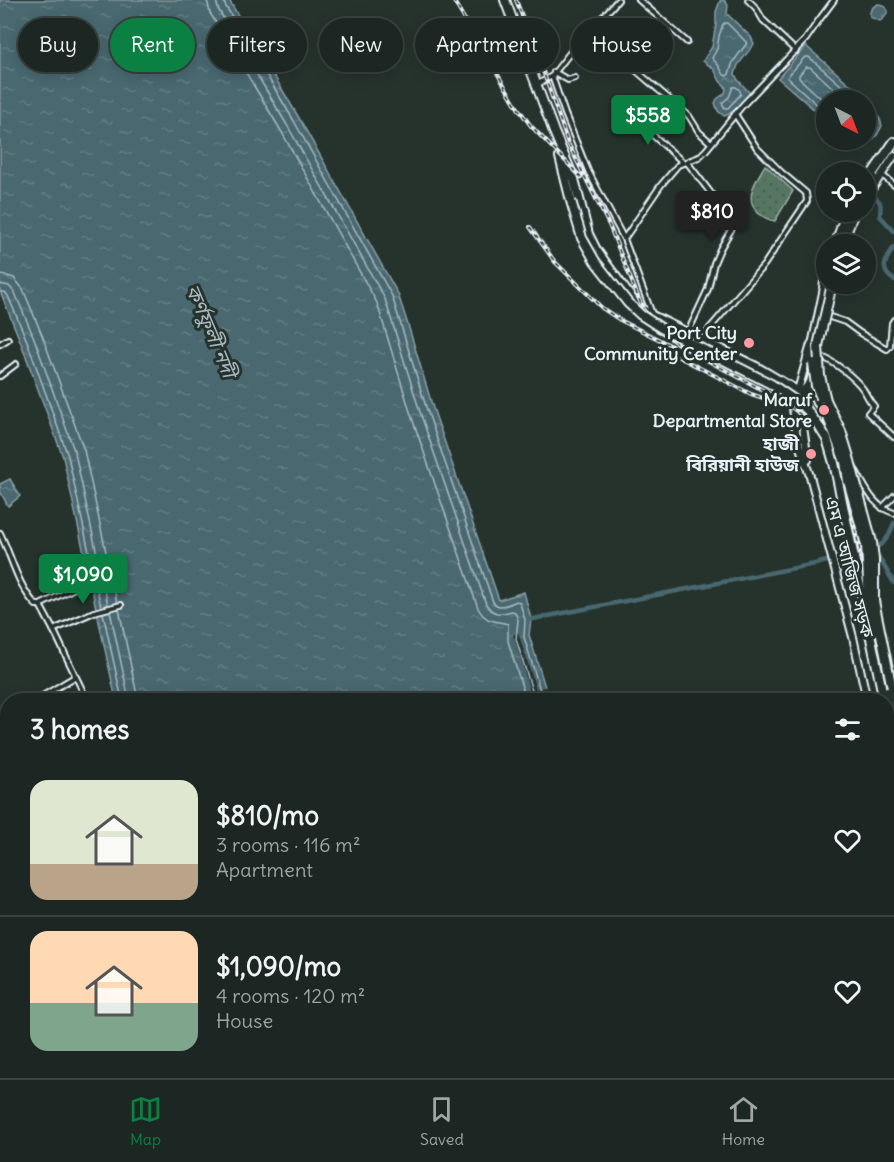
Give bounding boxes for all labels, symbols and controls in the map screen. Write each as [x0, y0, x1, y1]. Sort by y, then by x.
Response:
chip: Buy [18, 18, 98, 72]
chip: Rent [110, 18, 195, 72]
chip: Filters [207, 18, 307, 72]
chip: New [319, 18, 403, 72]
chip: Apartment [415, 18, 559, 72]
chip: House [571, 18, 673, 72]
north arrow [816, 90, 876, 150]
map controls [816, 90, 876, 294]
pin: $558 [612, 95, 684, 146]
text: $558 [625, 102, 671, 127]
button: locate [816, 162, 876, 222]
pin: $810 [676, 191, 748, 242]
text: $810 [690, 198, 734, 223]
button: layers [816, 234, 876, 294]
water label: কর্ণফুলী নদী [181, 281, 244, 384]
place label: Port City Community Center [584, 321, 738, 365]
marker: Port City Community Center [742, 336, 756, 350]
place label: Maruf Departmental Store [653, 388, 813, 432]
marker: Maruf Departmental Store [817, 403, 831, 417]
place label: হাজী বিরিয়ানী হাউজ [685, 432, 800, 476]
marker: হাজী বিরিয়ানী হাউজ [804, 447, 818, 461]
street label: এম এ আজিজ সড়ক [820, 494, 880, 641]
pin: $1,090 [34, 554, 132, 605]
text: $1,090 [53, 561, 113, 586]
text: 3 homes [30, 713, 129, 746]
icon: filters [831, 713, 864, 746]
text: $810/mo [216, 799, 319, 832]
icon: home [78, 804, 150, 876]
icon: heart [831, 824, 864, 857]
text: 3 rooms · 116 m² [216, 832, 360, 857]
text: Apartment [216, 857, 313, 882]
text: $1,090/mo [216, 950, 341, 983]
icon: home [78, 955, 150, 1027]
icon: heart [831, 975, 864, 1008]
text: 4 rooms · 120 m² [216, 983, 365, 1008]
text: House [216, 1008, 273, 1033]
tab: Map [129, 1093, 162, 1149]
tab: Saved [420, 1093, 464, 1149]
tab: Home [722, 1093, 765, 1149]

